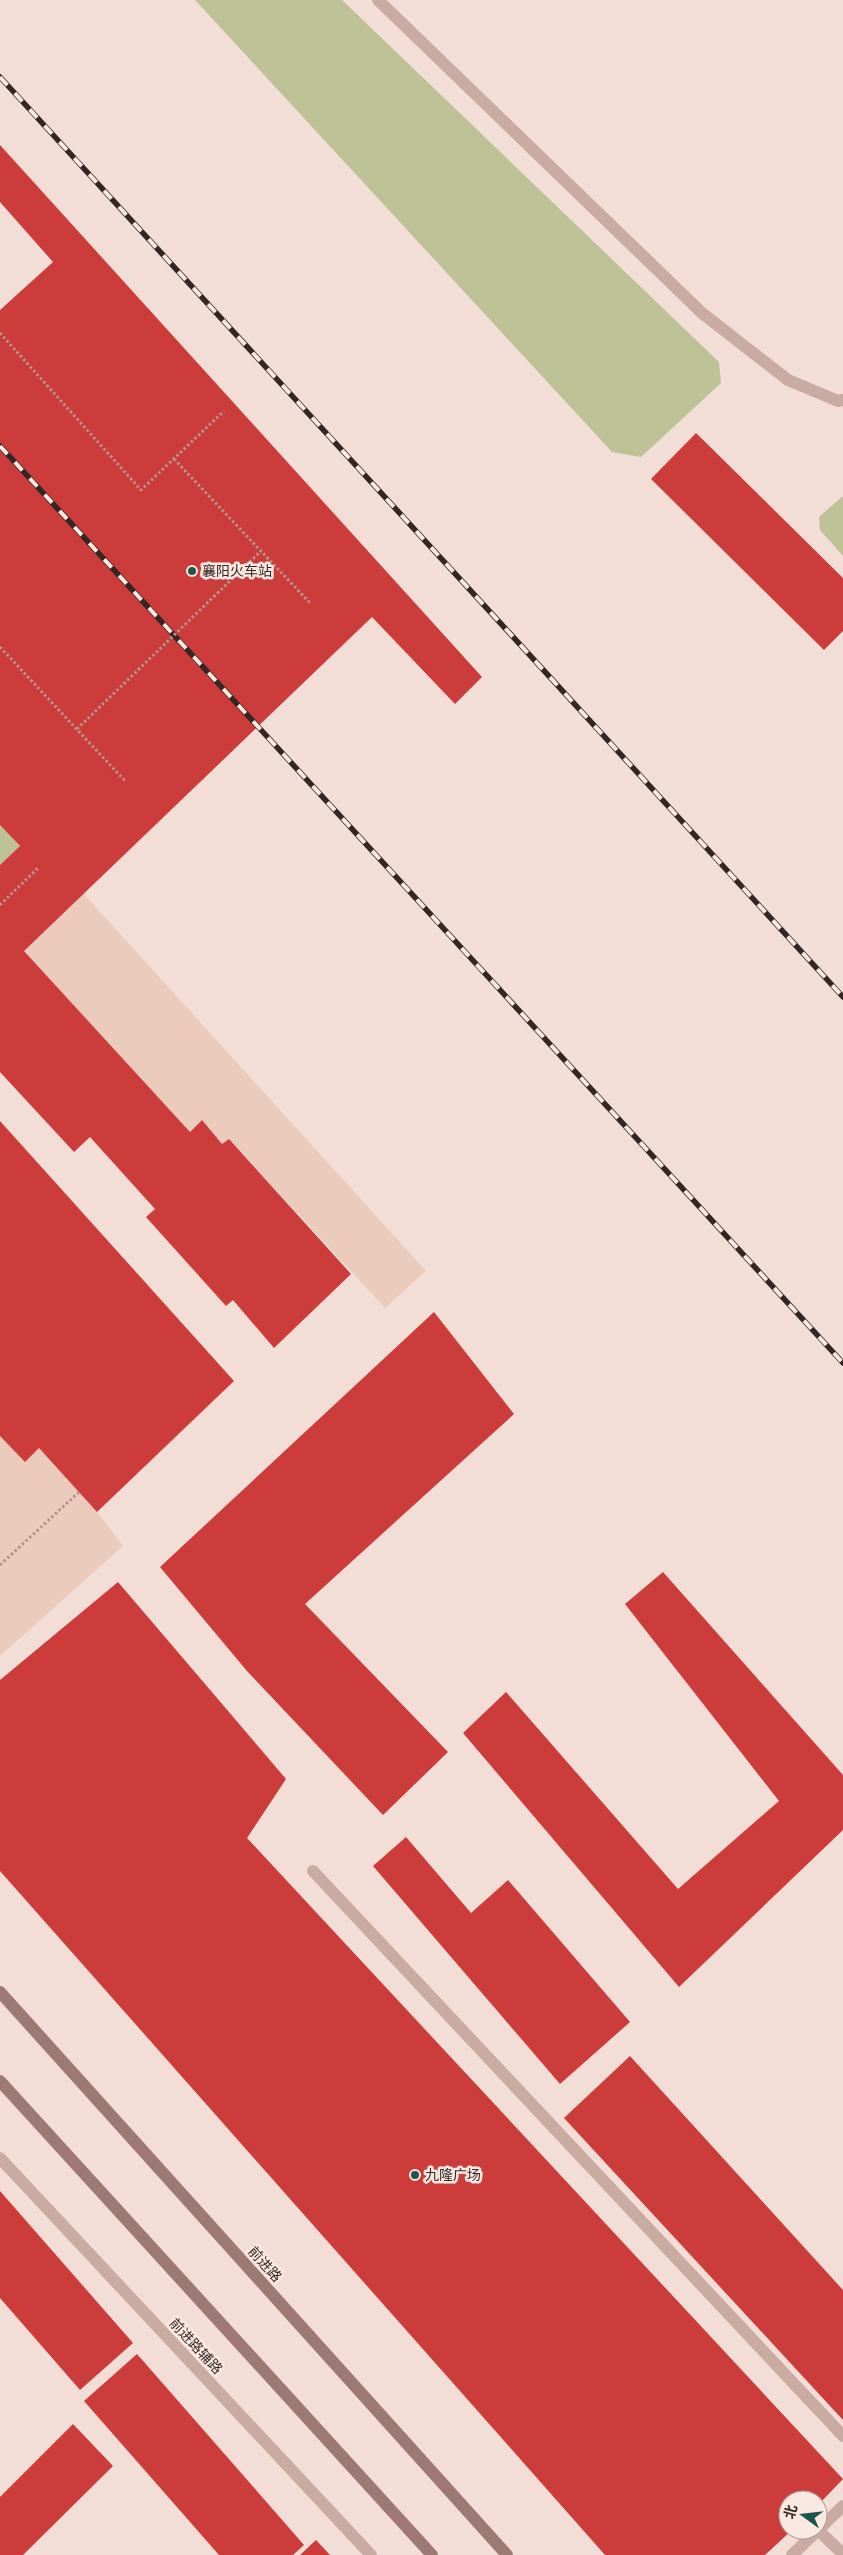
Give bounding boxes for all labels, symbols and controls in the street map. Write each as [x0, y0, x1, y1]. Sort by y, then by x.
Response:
place label: 襄阳火车站 [202, 562, 272, 580]
marker: 襄阳火车站 [186, 565, 198, 577]
place label: 九隆广场 [425, 2166, 481, 2184]
marker: 九隆广场 [409, 2169, 421, 2181]
street label: 前进路 [244, 2242, 286, 2286]
street label: 前进路辅路 [166, 2314, 226, 2378]
north arrow [778, 2490, 828, 2540]
text: 北 [780, 2503, 801, 2521]

